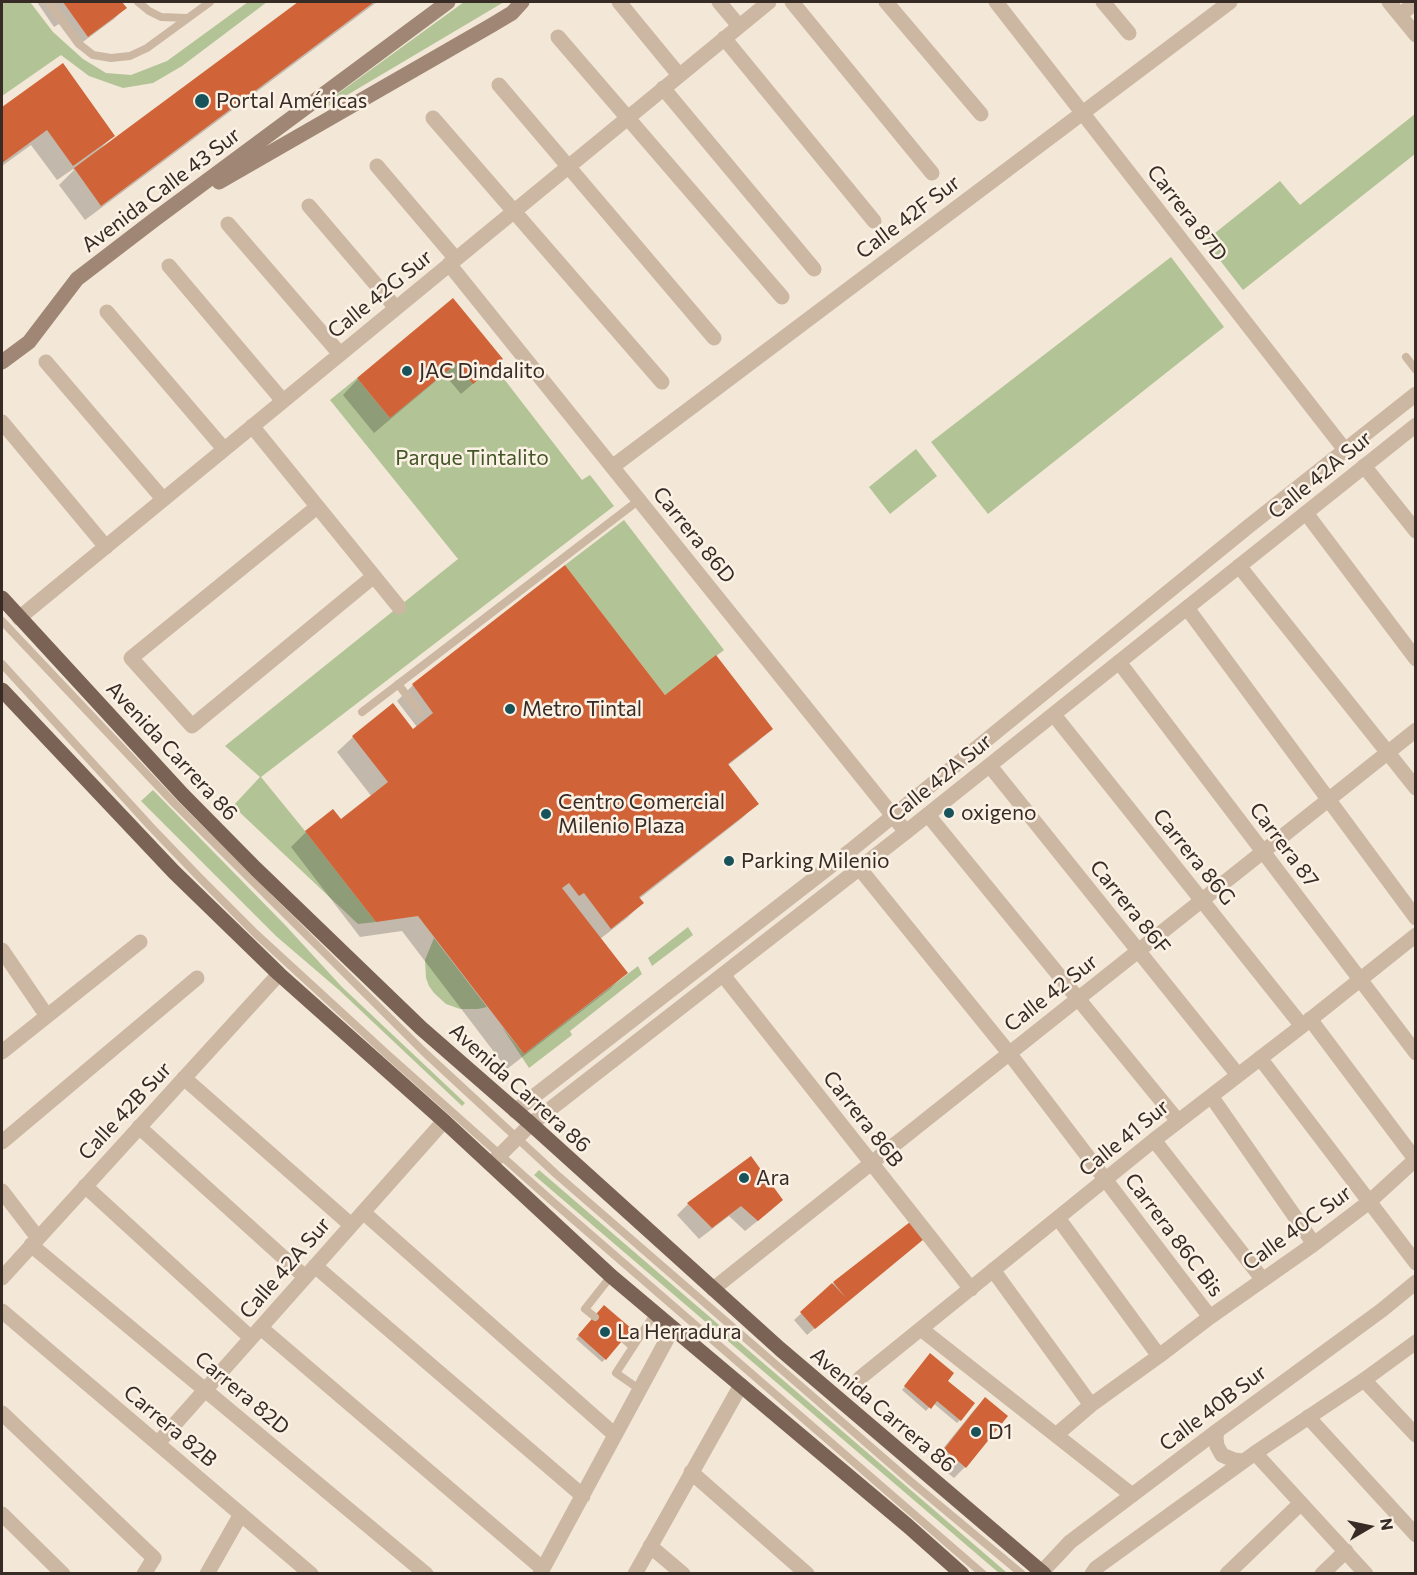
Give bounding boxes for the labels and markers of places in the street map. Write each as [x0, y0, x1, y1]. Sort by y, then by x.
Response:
place label: Portal Américas [216, 88, 367, 114]
marker: Portal Américas [193, 92, 211, 110]
place label: JAC Dindalito [419, 358, 545, 384]
marker: JAC Dindalito [400, 364, 414, 378]
place label: Metro Tintal [522, 696, 642, 722]
marker: Metro Tintal [503, 702, 517, 716]
place label: Centro Comercial Milenio Plaza [558, 789, 725, 839]
place label: oxigeno [961, 800, 1036, 826]
marker: oxigeno [942, 806, 956, 820]
marker: Centro Comercial Milenio Plaza [539, 807, 553, 821]
place label: Parking Milenio [741, 848, 890, 874]
marker: Parking Milenio [722, 854, 736, 868]
place label: Ara [756, 1165, 790, 1191]
marker: Ara [737, 1171, 751, 1185]
place label: La Herradura [617, 1319, 741, 1345]
marker: La Herradura [598, 1325, 612, 1339]
place label: D1 [988, 1419, 1012, 1445]
marker: D1 [969, 1425, 983, 1439]

